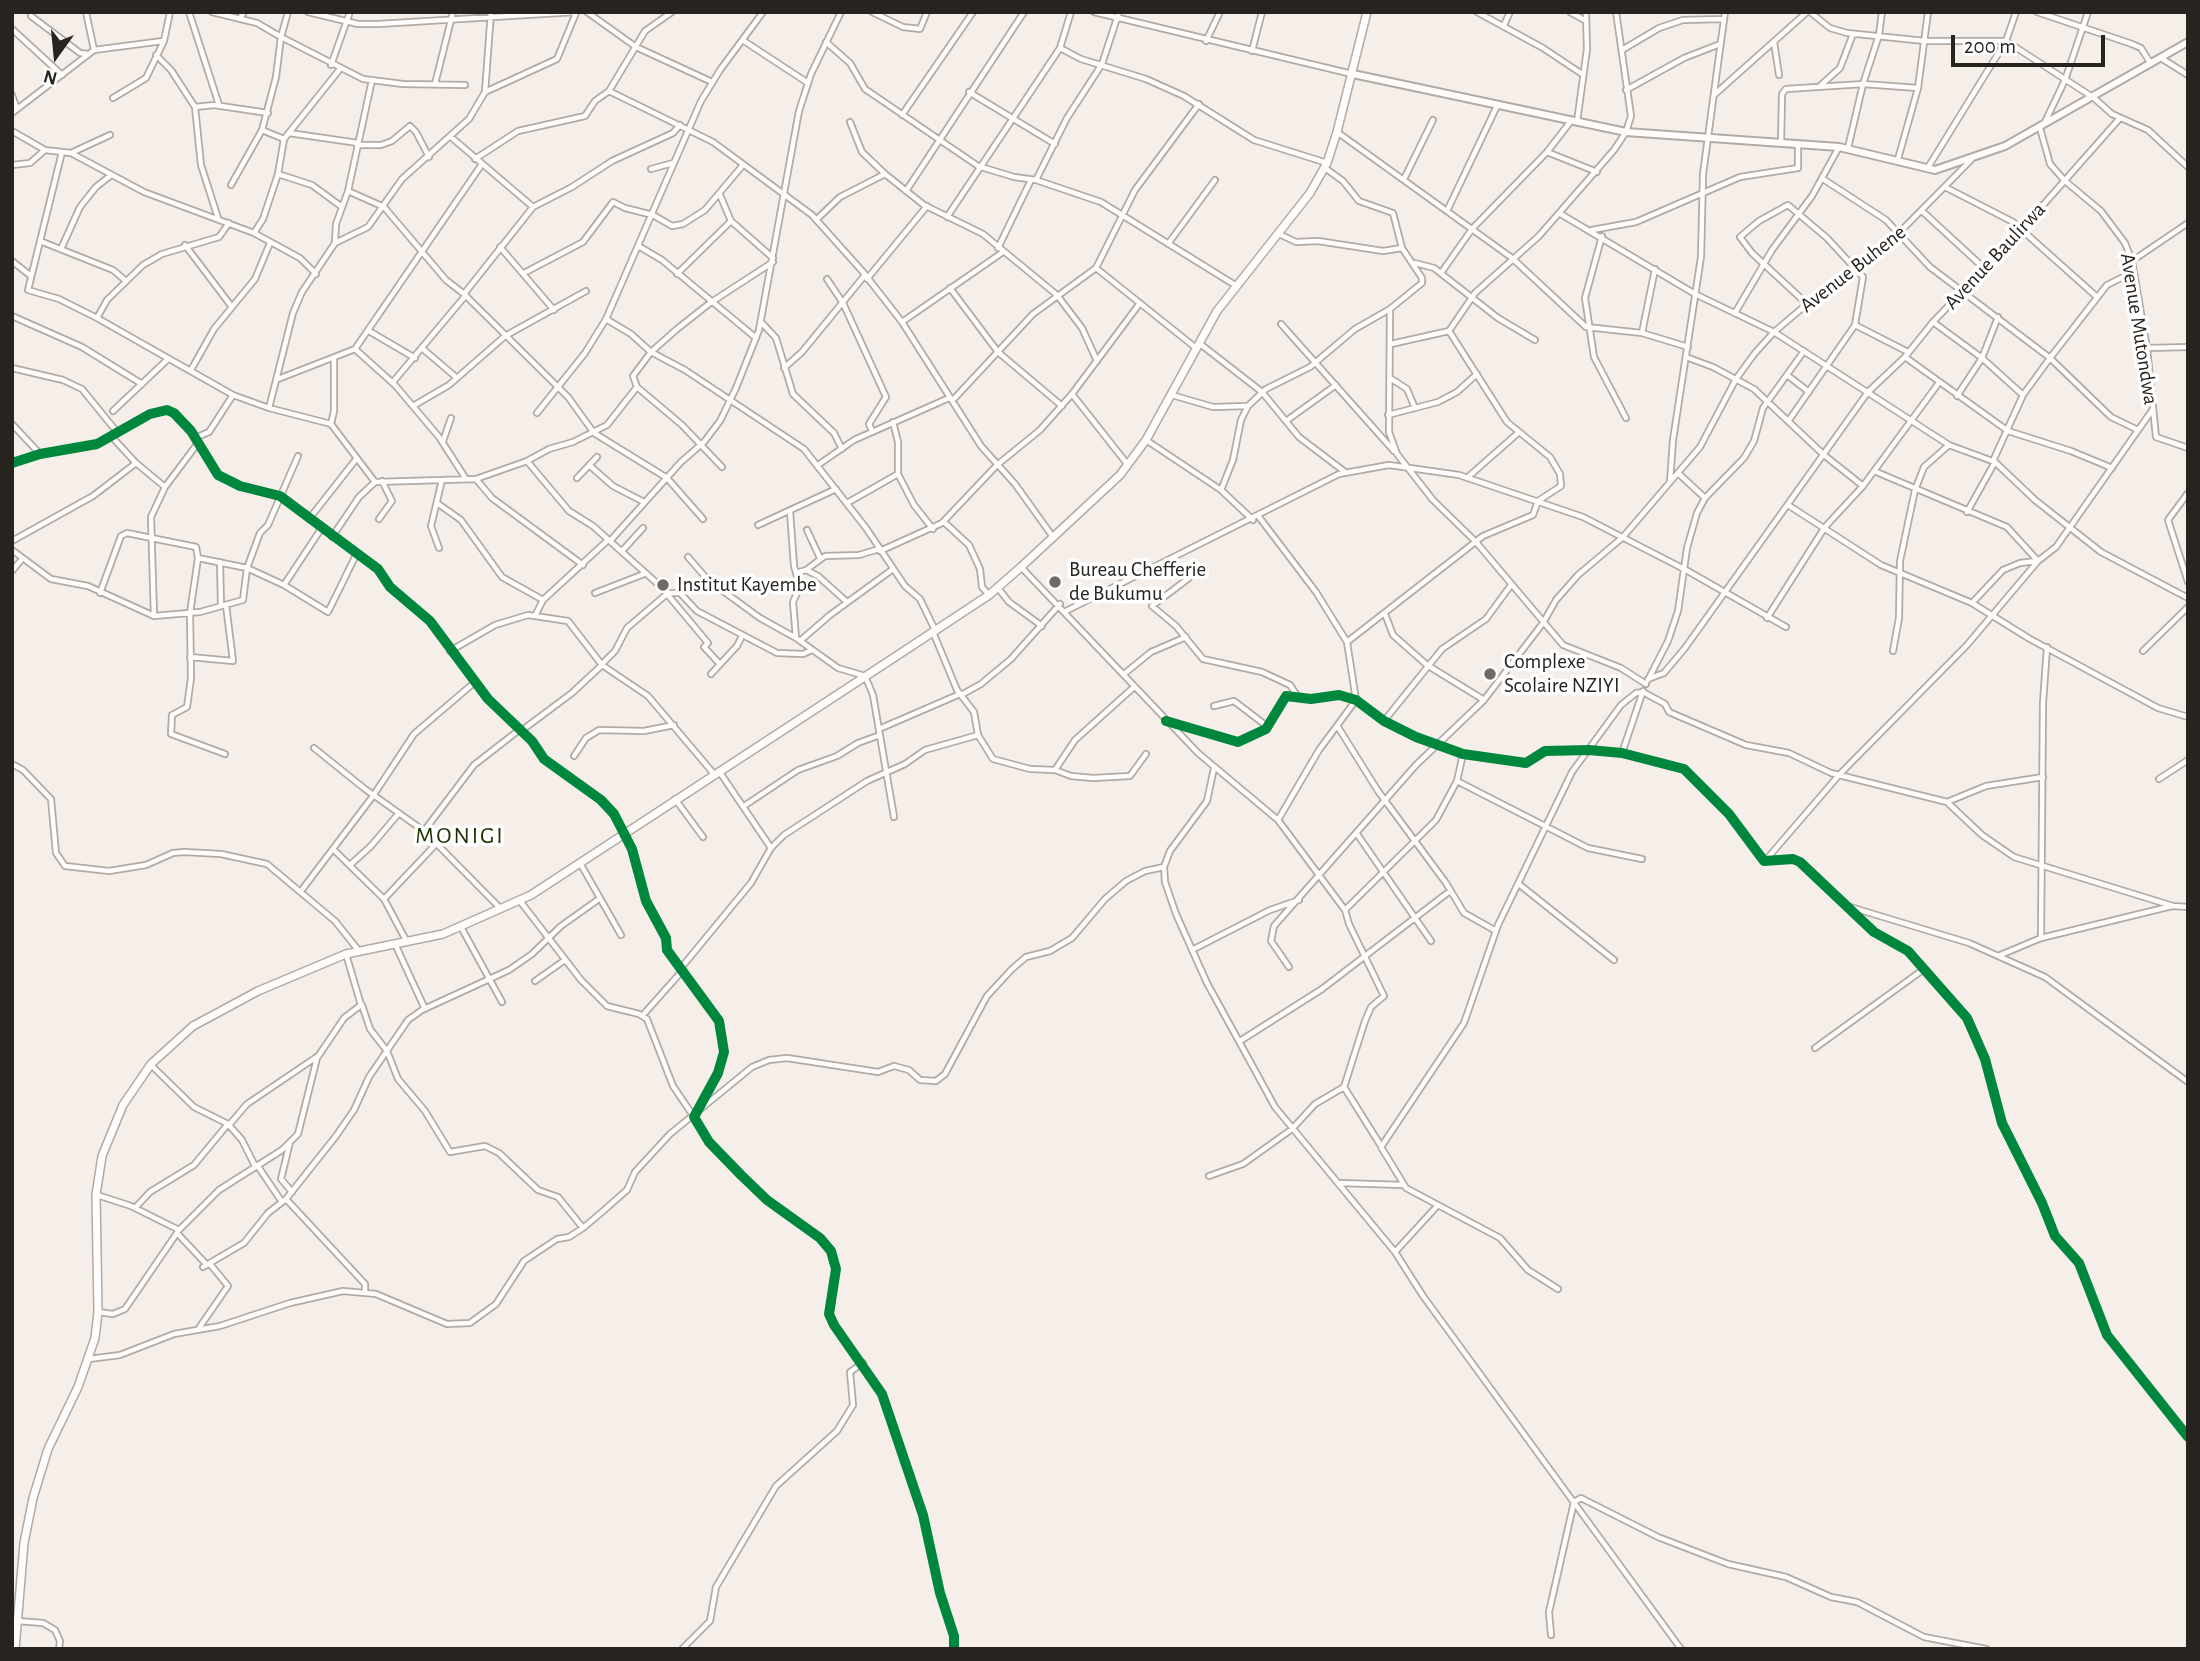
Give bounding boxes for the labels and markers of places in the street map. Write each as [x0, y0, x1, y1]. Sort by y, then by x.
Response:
place label: Bureau Chefferie de Bukumu [1069, 557, 1206, 607]
place label: Institut Kayembe [677, 572, 817, 598]
marker: Bureau Chefferie de Bukumu [1047, 574, 1063, 590]
marker: Institut Kayembe [655, 577, 671, 593]
place label: Complexe Scolaire NZIYI [1504, 649, 1620, 699]
marker: Complexe Scolaire NZIYI [1482, 666, 1498, 682]

